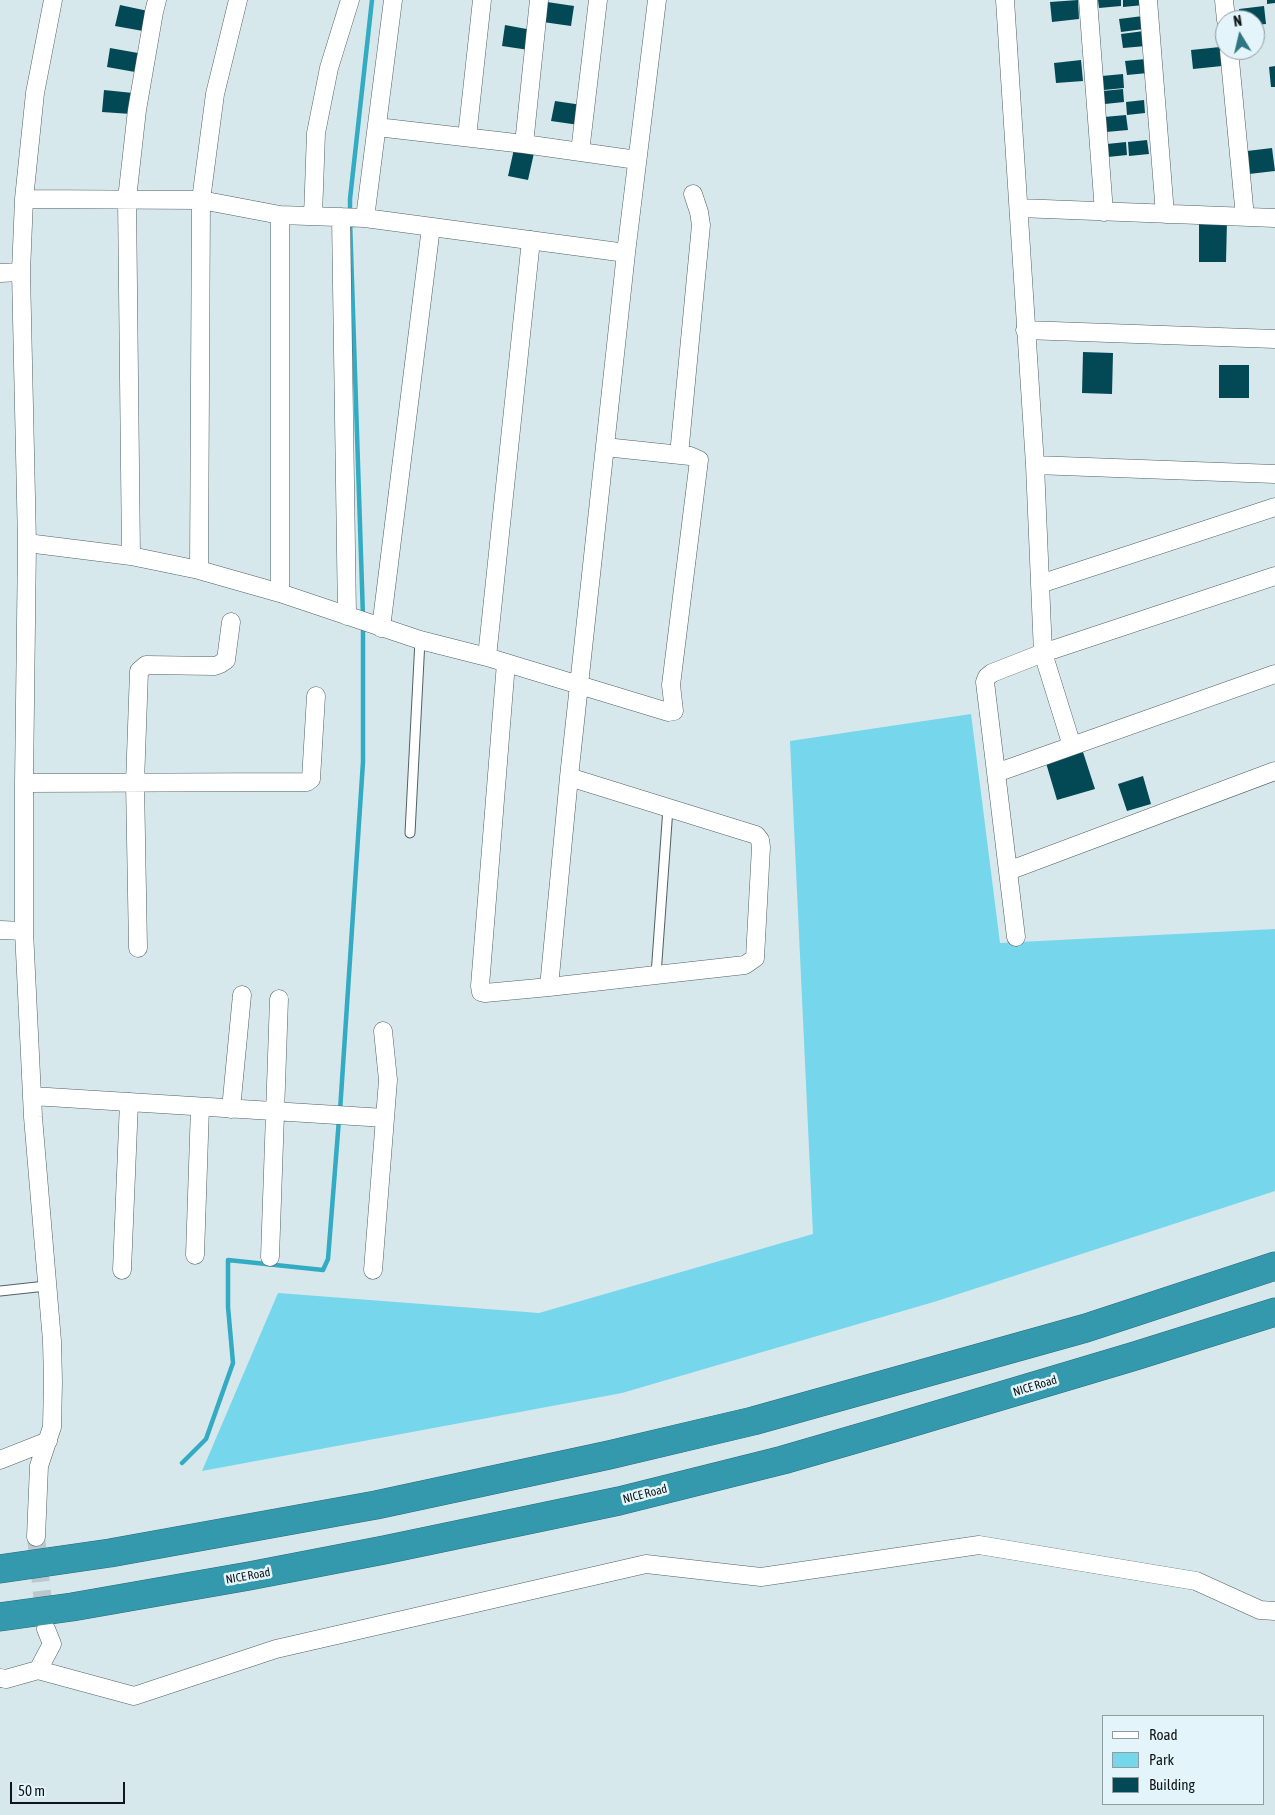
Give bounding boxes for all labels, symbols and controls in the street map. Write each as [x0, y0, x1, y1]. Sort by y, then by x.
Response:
north arrow [1215, 10, 1265, 60]
text: N [1232, 13, 1243, 30]
street label: NICE Road [1011, 1373, 1059, 1399]
street label: NICE Road [621, 1482, 669, 1506]
street label: NICE Road [224, 1565, 272, 1587]
legend [1102, 1715, 1265, 1805]
text: Road [1149, 1726, 1178, 1743]
text: Park [1149, 1751, 1174, 1768]
scale bar [12, 1772, 128, 1804]
text: Building [1149, 1776, 1195, 1793]
text: 50 m [18, 1782, 45, 1799]

